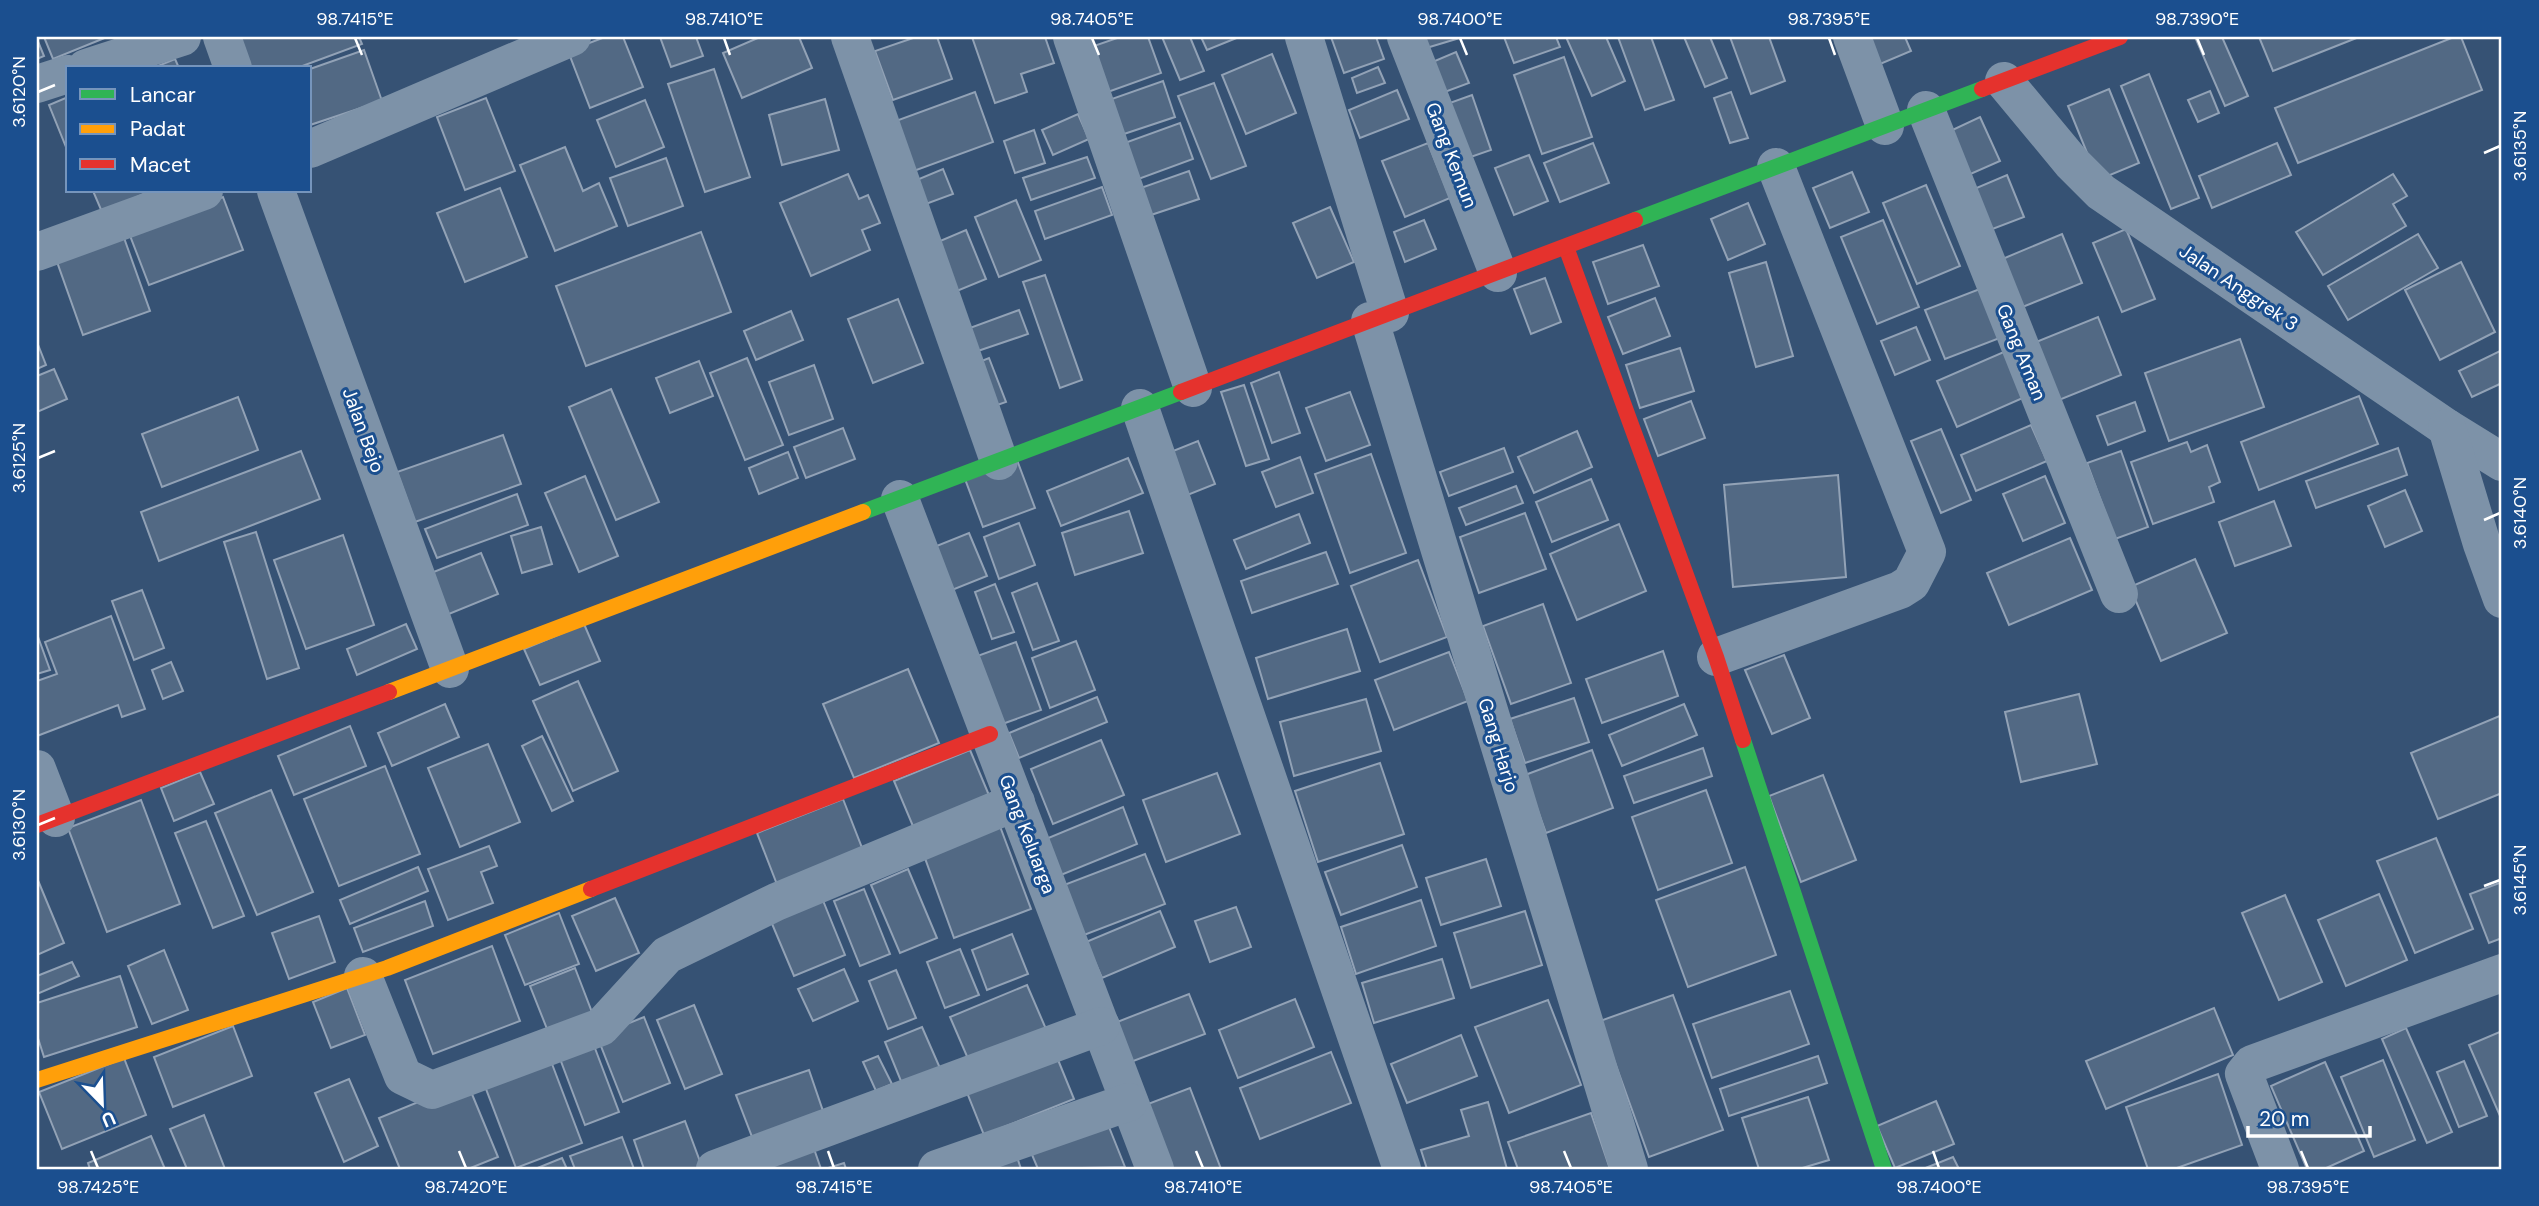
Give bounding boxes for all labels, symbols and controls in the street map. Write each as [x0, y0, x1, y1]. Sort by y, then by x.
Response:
text: 98.7415°E [316, 7, 394, 31]
text: 98.7410°E [685, 7, 763, 31]
text: 98.7405°E [1050, 7, 1134, 31]
text: 98.7400°E [1417, 7, 1503, 31]
text: 98.7395°E [1788, 7, 1870, 31]
text: 98.7390°E [2155, 7, 2239, 31]
text: 3.6120°N [7, 56, 31, 128]
legend [66, 66, 312, 192]
text: Lancar [130, 81, 196, 109]
street label: Gang Kemun [1420, 99, 1483, 212]
text: 3.6135°N [2508, 111, 2532, 181]
text: Padat [130, 115, 186, 143]
text: Macet [130, 151, 191, 179]
street label: Jalan Anggrek 3 [2174, 238, 2303, 336]
street label: Gang Aman [1991, 300, 2052, 404]
street label: Jalan Bejo [337, 384, 390, 476]
text: 3.6125°N [7, 423, 31, 493]
text: 3.6140°N [2508, 477, 2532, 549]
street label: Gang Harjo [1472, 695, 1525, 795]
street label: Gang Keluarga [993, 771, 1062, 897]
text: 3.6130°N [7, 789, 31, 861]
text: 3.6145°N [2508, 844, 2532, 916]
north arrow [66, 1070, 136, 1140]
scale bar [2248, 1094, 2371, 1138]
text: U [98, 1105, 119, 1133]
text: 20 m [2259, 1105, 2310, 1133]
text: 98.7425°E [57, 1175, 139, 1199]
text: 98.7420°E [424, 1175, 508, 1199]
text: 98.7415°E [795, 1175, 873, 1199]
text: 98.7410°E [1164, 1175, 1242, 1199]
text: 98.7405°E [1529, 1175, 1613, 1199]
text: 98.7400°E [1896, 1175, 1982, 1199]
text: 98.7395°E [2267, 1175, 2349, 1199]

